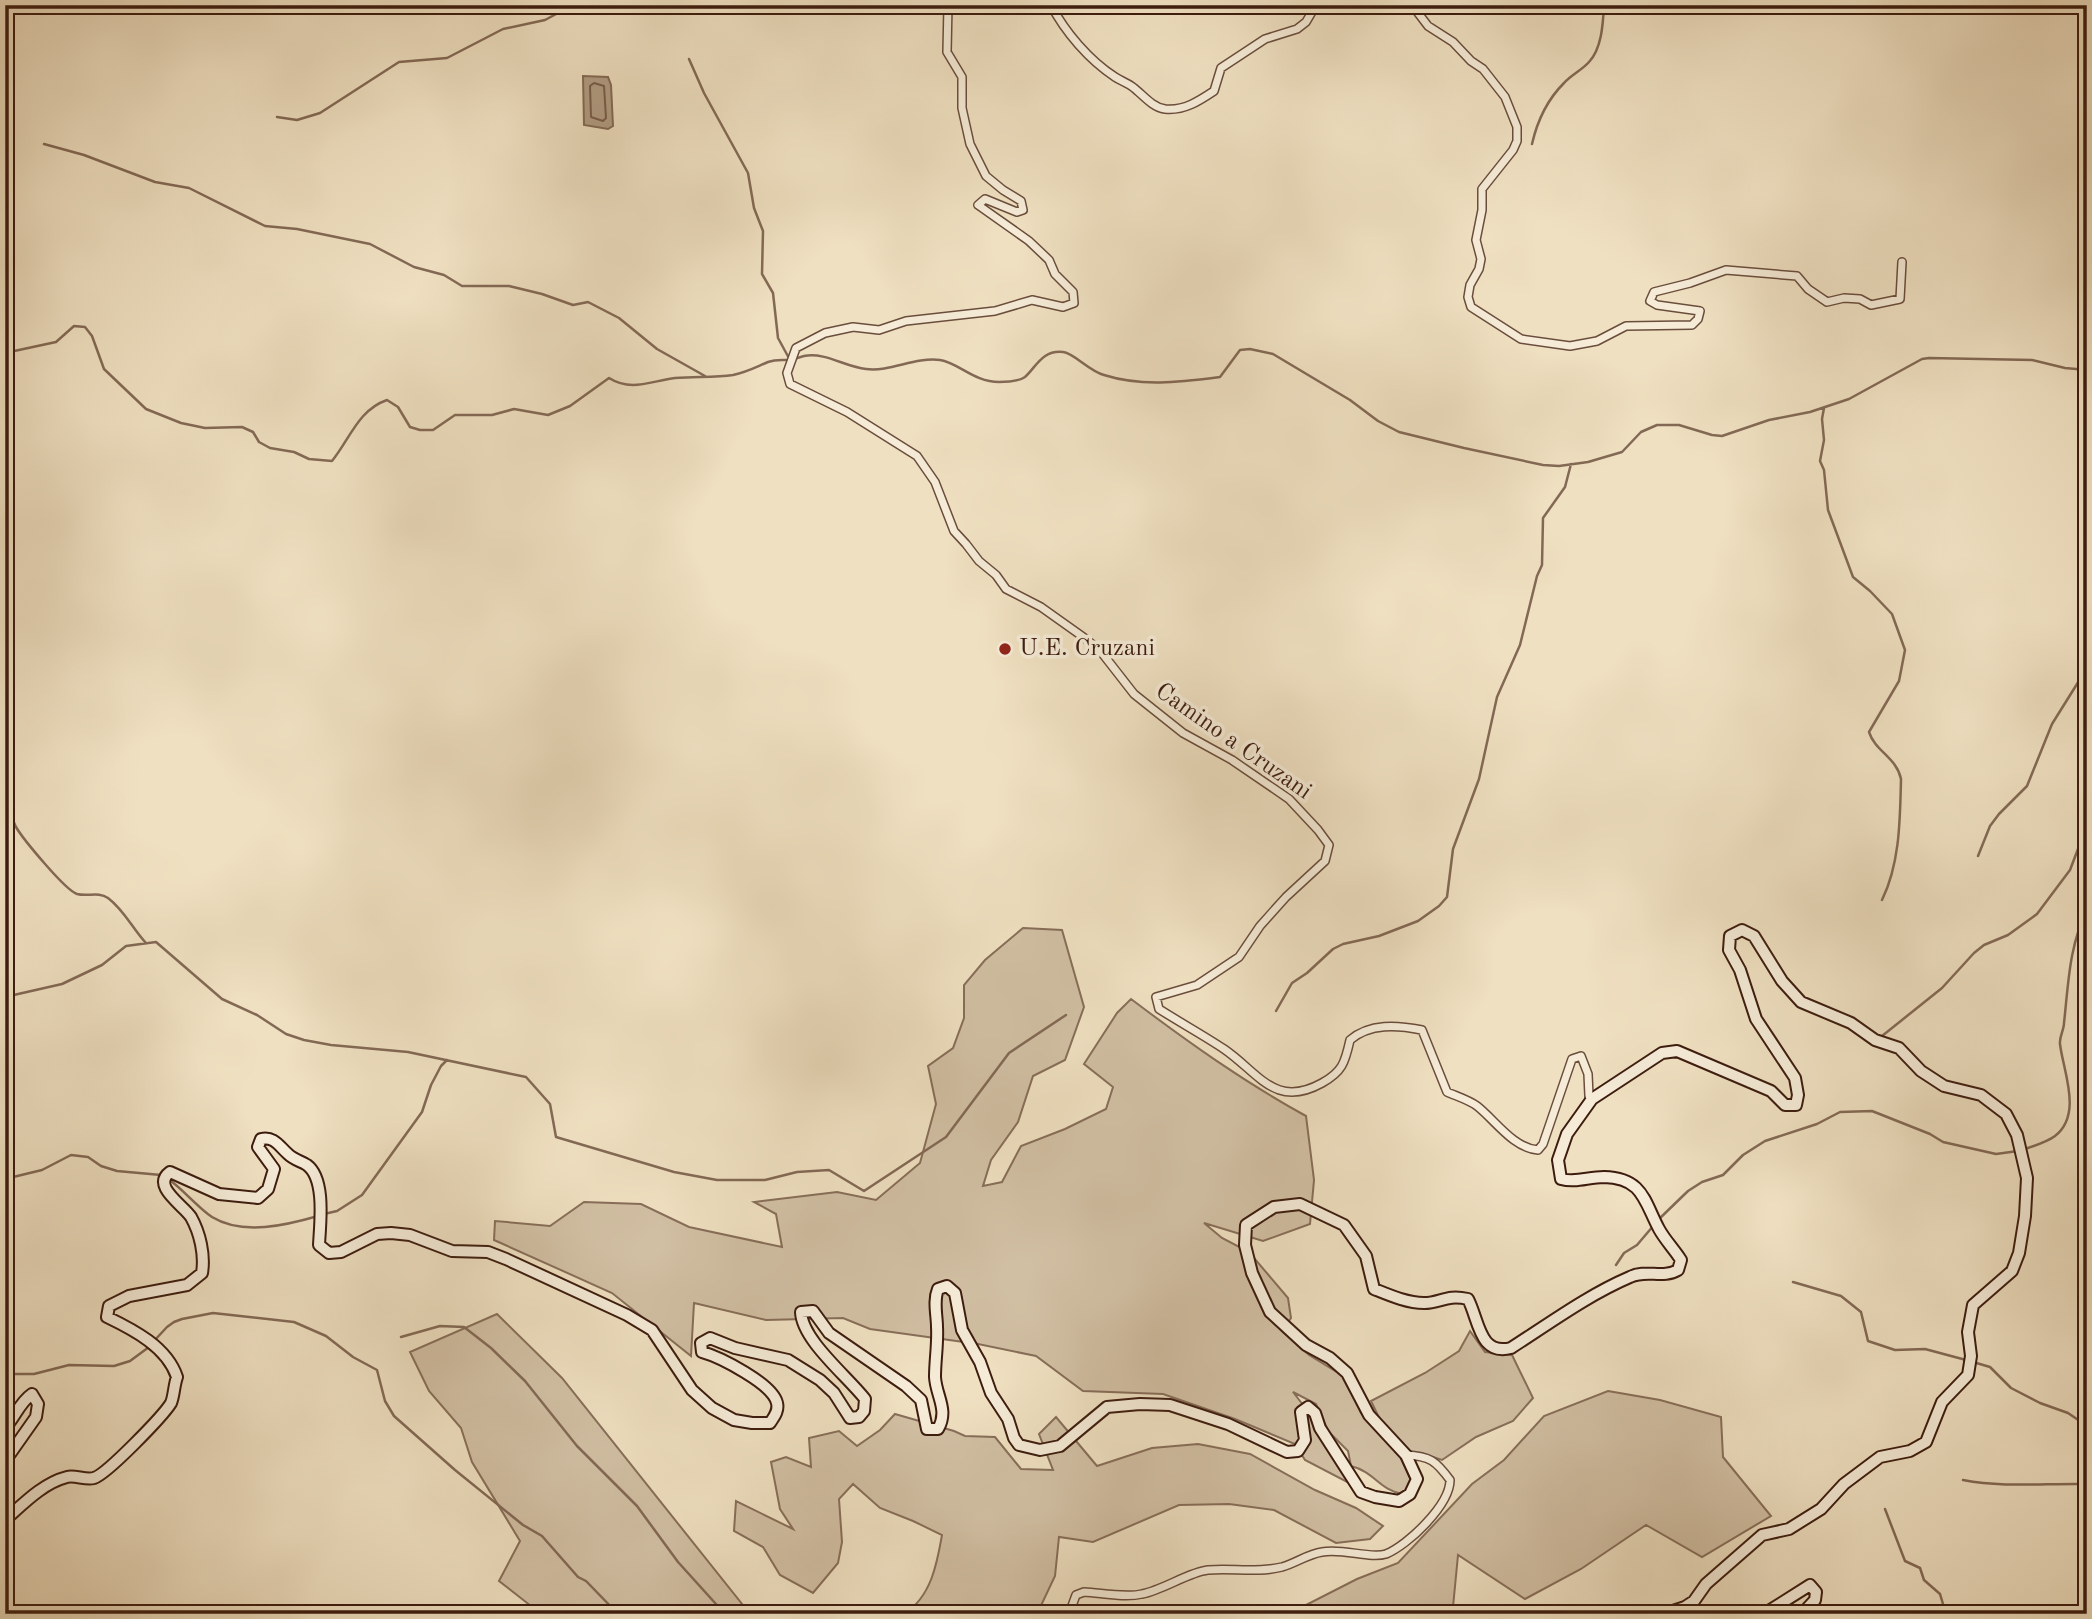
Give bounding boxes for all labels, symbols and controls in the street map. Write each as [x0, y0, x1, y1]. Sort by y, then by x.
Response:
place label: U.E. Cruzani [1019, 637, 1155, 661]
marker: U.E. Cruzani [997, 641, 1013, 657]
street label: Camino a Cruzani [1151, 679, 1315, 805]

